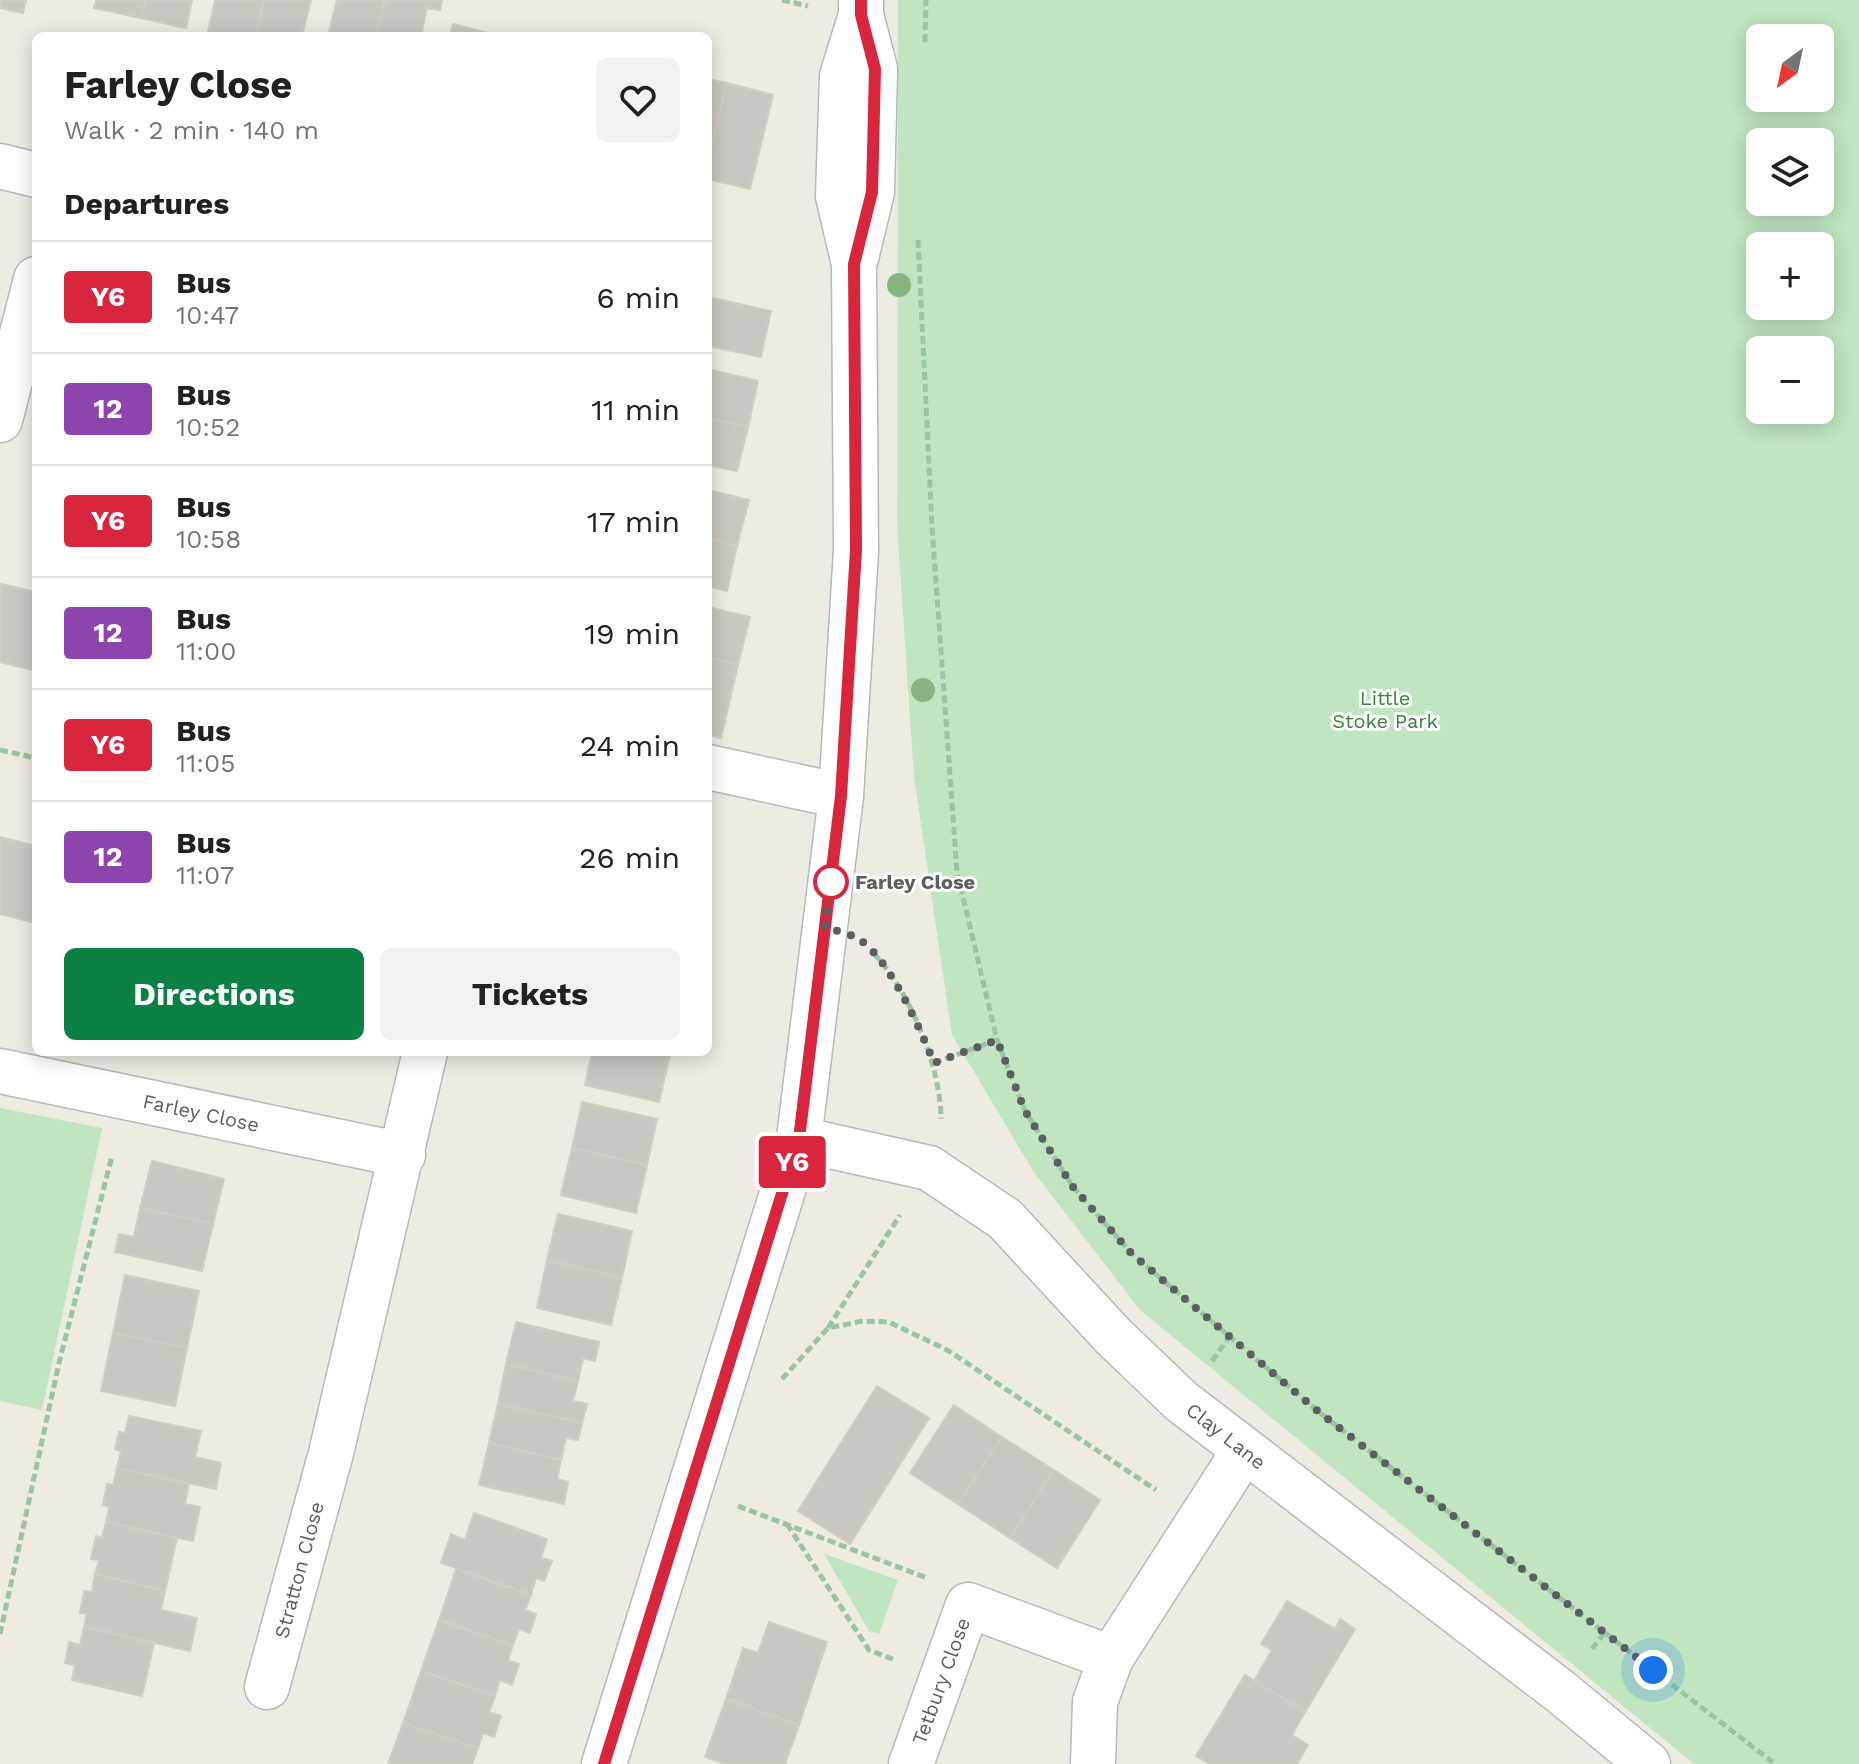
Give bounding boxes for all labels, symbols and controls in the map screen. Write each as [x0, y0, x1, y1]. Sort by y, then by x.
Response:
north arrow [1746, 24, 1834, 112]
map controls [1746, 24, 1834, 424]
button: heart [596, 58, 680, 142]
text: Farley Close [64, 63, 292, 107]
text: Walk · 2 min · 140 m [64, 115, 319, 145]
button: layers [1746, 128, 1834, 216]
text: Departures [64, 186, 229, 221]
button: + [1746, 232, 1834, 320]
text: Bus [176, 265, 231, 300]
text: Y6 [91, 280, 125, 313]
text: 6 min [596, 280, 680, 315]
text: 10:47 [176, 300, 239, 330]
button: − [1746, 336, 1834, 424]
text: Bus [176, 377, 231, 412]
text: 12 [94, 392, 122, 425]
text: 11 min [591, 392, 680, 427]
text: 10:52 [176, 412, 240, 442]
text: Bus [176, 489, 231, 524]
text: Y6 [91, 504, 125, 537]
text: 17 min [587, 504, 680, 539]
text: 10:58 [176, 524, 241, 554]
text: Bus [176, 601, 231, 636]
text: 12 [94, 616, 122, 649]
text: 19 min [584, 616, 680, 651]
text: 11:00 [176, 636, 236, 666]
park label: Little Stoke Park [1332, 686, 1438, 733]
text: Bus [176, 713, 231, 748]
text: Y6 [91, 728, 125, 761]
text: 24 min [580, 728, 680, 763]
text: 11:05 [176, 748, 235, 778]
text: Bus [176, 825, 231, 860]
text: 12 [94, 840, 122, 873]
text: 26 min [579, 840, 680, 875]
text: 11:07 [176, 860, 234, 890]
marker: Farley Close [814, 865, 848, 899]
place label: Farley Close [855, 870, 975, 894]
button: Directions [64, 948, 364, 1040]
button: Tickets [380, 948, 680, 1040]
street label: Farley Close [141, 1089, 261, 1137]
line badge: Y6 [756, 1136, 828, 1188]
text: Y6 [775, 1145, 809, 1178]
street label: Clay Lane [1181, 1397, 1271, 1475]
street label: Stratton Close [269, 1499, 329, 1641]
street label: Tetbury Close [907, 1614, 975, 1748]
your location [1633, 1650, 1673, 1690]

